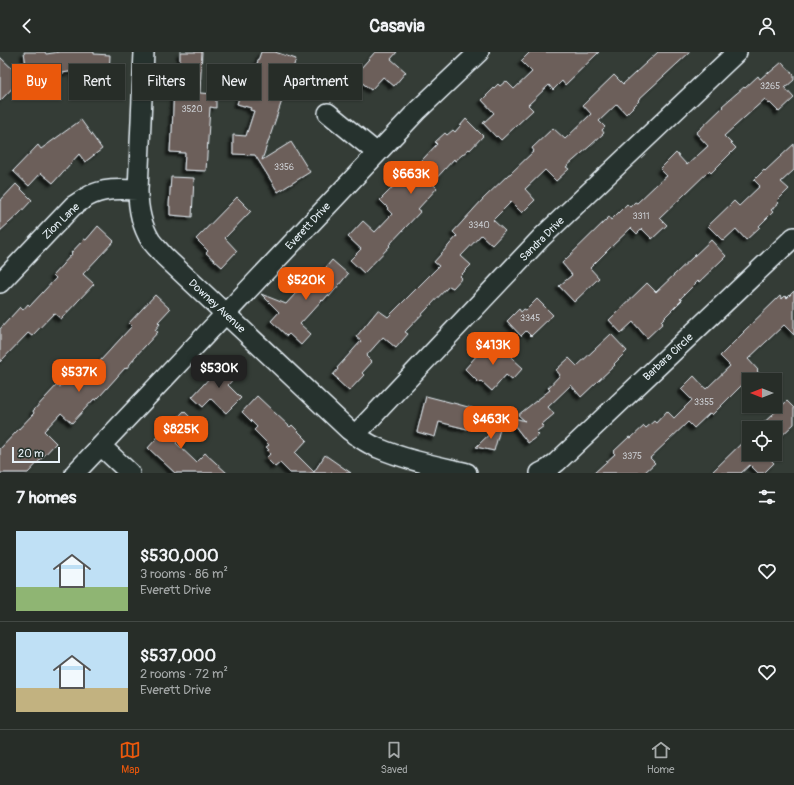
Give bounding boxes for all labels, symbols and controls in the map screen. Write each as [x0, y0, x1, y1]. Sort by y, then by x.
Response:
icon: back [16, 15, 38, 37]
text: Casavia [369, 15, 425, 38]
icon: person [756, 15, 778, 37]
chip: Buy [12, 64, 61, 100]
chip: Rent [69, 64, 125, 100]
chip: Filters [133, 64, 199, 100]
chip: New [207, 64, 261, 100]
chip: Apartment [269, 64, 362, 100]
house number: 3265 [760, 81, 780, 92]
house number: 3520 [181, 104, 203, 115]
pin: $663K [383, 161, 439, 195]
house number: 3356 [274, 162, 294, 173]
text: $663K [392, 166, 430, 182]
street label: Everett Drive [283, 199, 334, 252]
street label: Zion Lane [40, 200, 83, 242]
house number: 3311 [632, 211, 650, 222]
street label: Sandra Drive [517, 214, 567, 264]
house number: 3340 [468, 220, 490, 231]
pin: $520K [278, 267, 334, 301]
text: $520K [287, 272, 325, 288]
street label: Downey Avenue [186, 276, 248, 336]
house number: 3345 [520, 313, 540, 324]
street label: Barbara Circle [640, 330, 696, 383]
pin: $413K [465, 332, 521, 366]
text: $413K [476, 337, 510, 353]
pin: $530K [191, 355, 247, 389]
pin: $537K [51, 359, 107, 393]
text: $530K [200, 360, 238, 376]
text: $537K [61, 364, 97, 380]
north arrow [742, 373, 782, 413]
map controls [742, 373, 782, 461]
house number: 3355 [694, 397, 714, 408]
pin: $463K [463, 406, 519, 440]
text: $463K [472, 411, 510, 427]
pin: $825K [153, 416, 209, 450]
text: $825K [163, 421, 199, 437]
button: locate [742, 421, 782, 461]
scale bar [12, 445, 60, 464]
text: 20 m [18, 447, 44, 460]
house number: 3375 [622, 451, 642, 462]
icon: filters [756, 486, 778, 508]
text: 7 homes [16, 487, 76, 508]
text: $530,000 [140, 545, 219, 566]
icon: home [48, 547, 96, 595]
icon: heart [756, 560, 778, 582]
text: 3 rooms · 86 m² [140, 566, 228, 582]
text: Everett Drive [140, 582, 211, 598]
text: $537,000 [140, 645, 216, 666]
icon: home [48, 648, 96, 696]
icon: heart [756, 661, 778, 683]
text: 2 rooms · 72 m² [140, 666, 228, 682]
text: Everett Drive [140, 682, 211, 698]
tab: Map [119, 739, 141, 776]
tab: Saved [380, 739, 408, 776]
tab: Home [647, 739, 674, 776]

